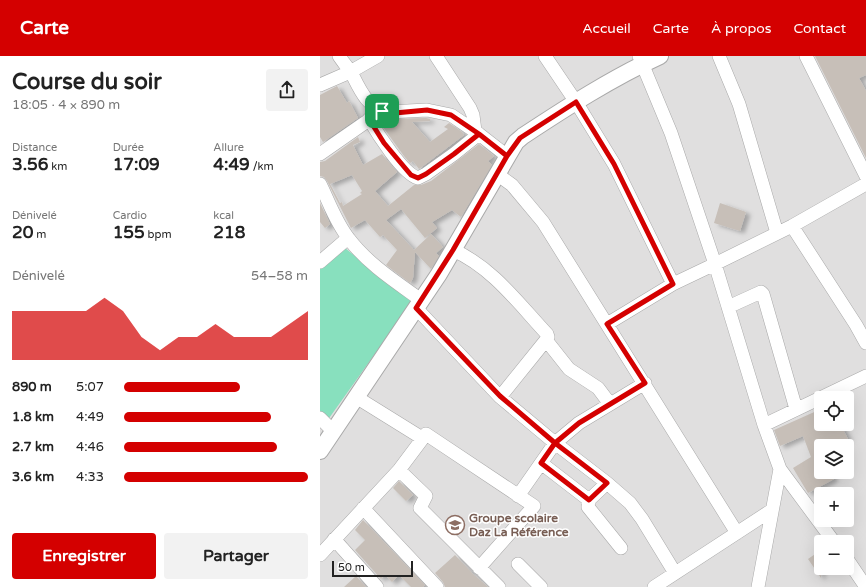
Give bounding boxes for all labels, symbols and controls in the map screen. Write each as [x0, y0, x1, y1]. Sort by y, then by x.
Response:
text: Carte [20, 17, 69, 39]
text: Accueil [582, 20, 631, 37]
text: Carte [653, 20, 689, 37]
text: À propos [711, 20, 772, 37]
text: Contact [794, 20, 846, 37]
text: Course du soir [12, 69, 162, 95]
button: share [266, 69, 308, 111]
pin [365, 94, 399, 128]
text: 18:05 · 4 × 890 m [12, 97, 120, 113]
icon: arrive [371, 100, 393, 122]
text: Distance [12, 141, 57, 154]
text: Durée [113, 141, 144, 154]
text: Allure [213, 141, 244, 154]
text: 3.56 [12, 154, 48, 175]
text: 17:09 [113, 154, 160, 175]
text: 4:49 [213, 154, 250, 175]
text: km [48, 160, 67, 173]
text: /km [250, 160, 274, 173]
text: Dénivelé [12, 209, 57, 222]
text: Cardio [113, 209, 147, 222]
text: kcal [213, 209, 234, 222]
text: 20 [12, 222, 33, 243]
text: 155 [113, 222, 145, 243]
text: 218 [213, 222, 245, 243]
text: m [33, 228, 46, 241]
text: bpm [145, 228, 172, 241]
text: Dénivelé [12, 268, 65, 284]
text: 54–58 m [251, 268, 308, 284]
text: 890 m [12, 379, 52, 395]
text: 5:07 [76, 379, 104, 395]
map controls [814, 391, 854, 575]
button: locate [814, 391, 854, 431]
text: 1.8 km [12, 409, 54, 425]
text: 4:49 [76, 409, 104, 425]
text: 2.7 km [12, 439, 54, 455]
text: 4:46 [76, 439, 104, 455]
button: layers [814, 439, 854, 479]
text: 3.6 km [12, 469, 54, 485]
text: 4:33 [76, 469, 104, 485]
button: + [814, 487, 854, 527]
place label: Groupe scolaire Daz La Référence [469, 511, 569, 539]
school or university icon: Groupe scolaire Daz La Référence [444, 514, 466, 536]
button: Enregistrer [12, 533, 156, 579]
button: Partager [164, 533, 308, 579]
button: − [814, 535, 854, 575]
scale bar [332, 559, 413, 578]
text: 50 m [338, 561, 365, 574]

